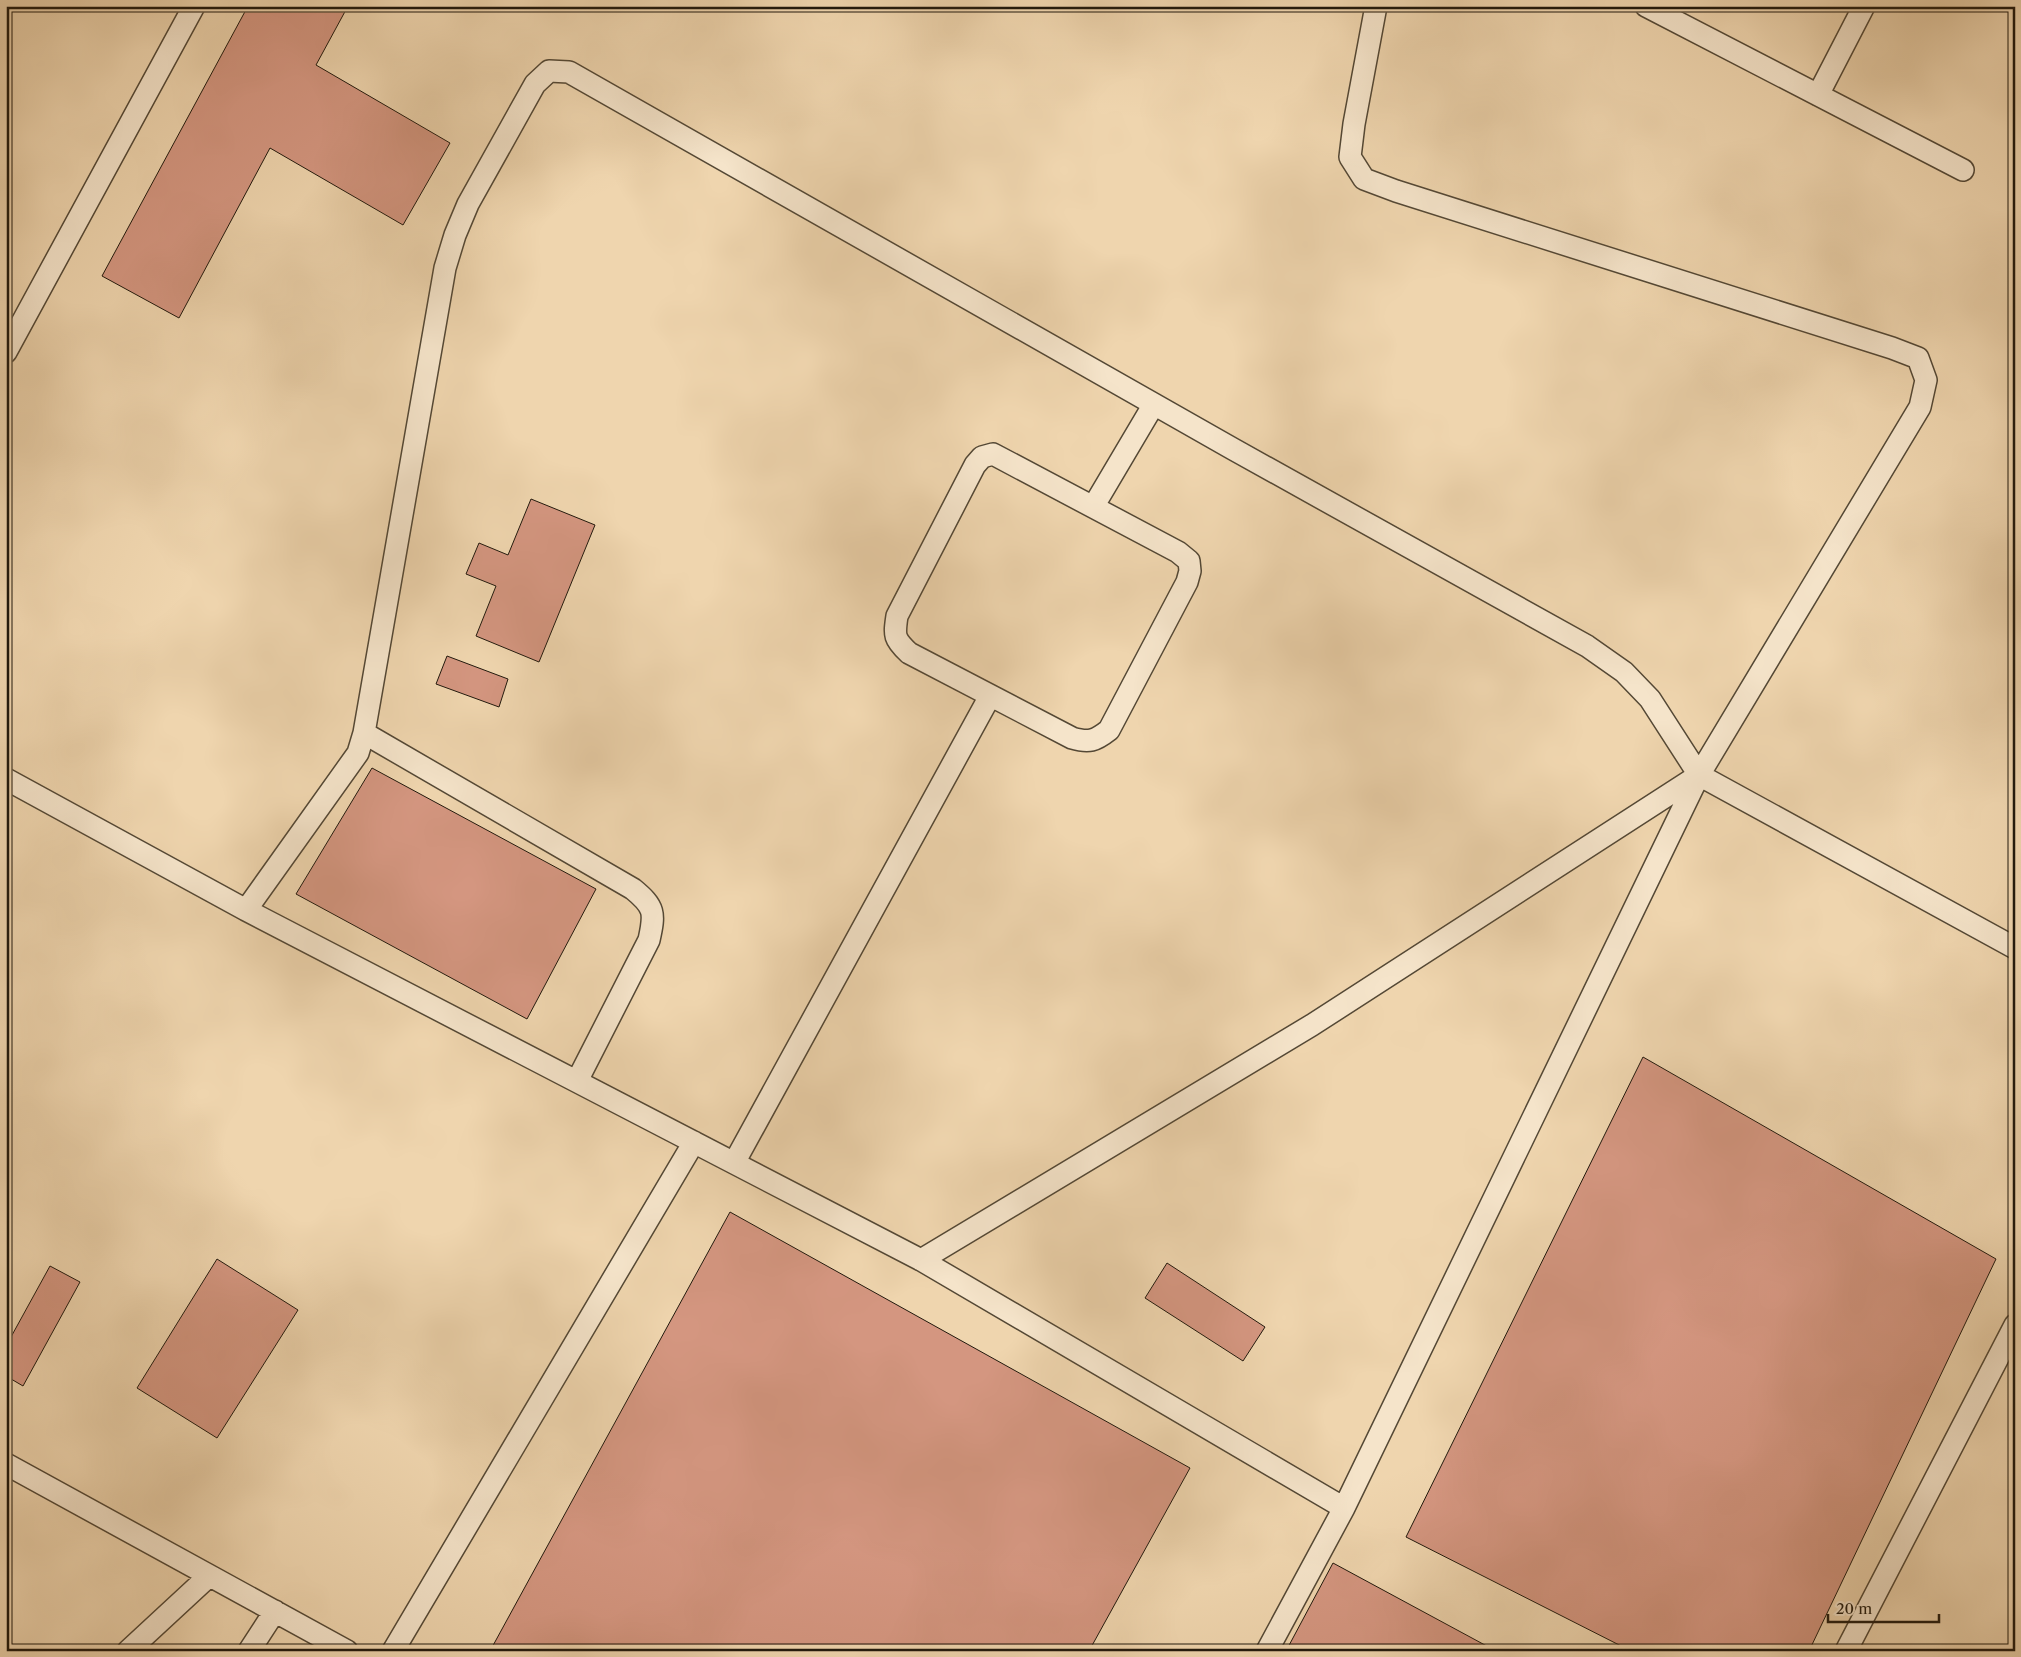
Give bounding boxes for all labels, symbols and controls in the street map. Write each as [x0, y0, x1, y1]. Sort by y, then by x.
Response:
scale bar [1828, 1592, 1940, 1624]
text: 20 m [1836, 1599, 1872, 1618]

